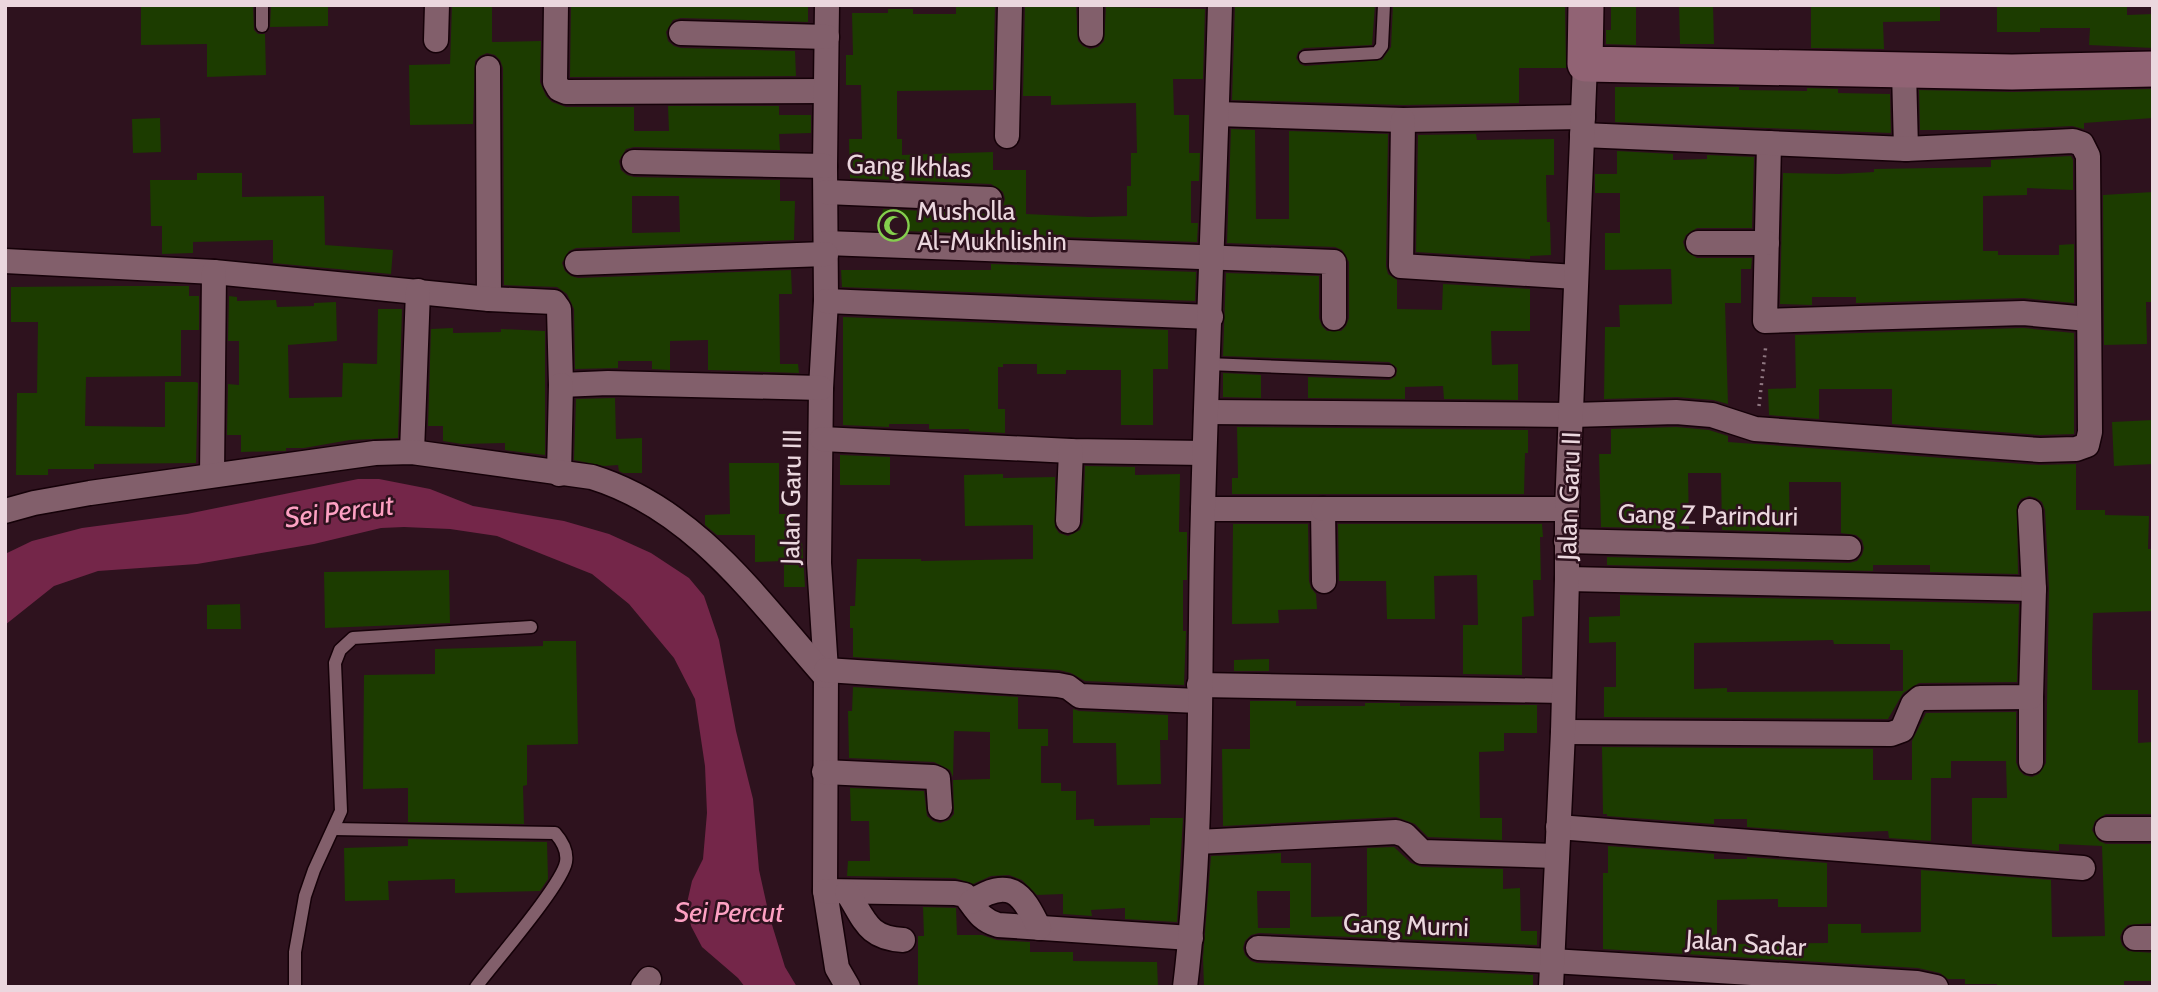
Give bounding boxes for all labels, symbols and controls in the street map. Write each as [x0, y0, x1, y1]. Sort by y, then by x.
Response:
street label: Gang Ikhlas [846, 148, 972, 184]
place label: Musholla Al-Mukhlishin [917, 195, 1067, 257]
mosque icon: Musholla Al-Mukhlishin [877, 209, 911, 243]
street label: Jalan Garu III [774, 429, 808, 566]
street label: Jalan Garu II [1551, 431, 1587, 562]
water label: Sei Percut [283, 487, 396, 535]
street label: Gang Z Parinduri [1618, 497, 1798, 533]
water label: Sei Percut [674, 895, 784, 929]
street label: Gang Murni [1342, 907, 1470, 943]
street label: Jalan Sadar [1684, 923, 1808, 963]

